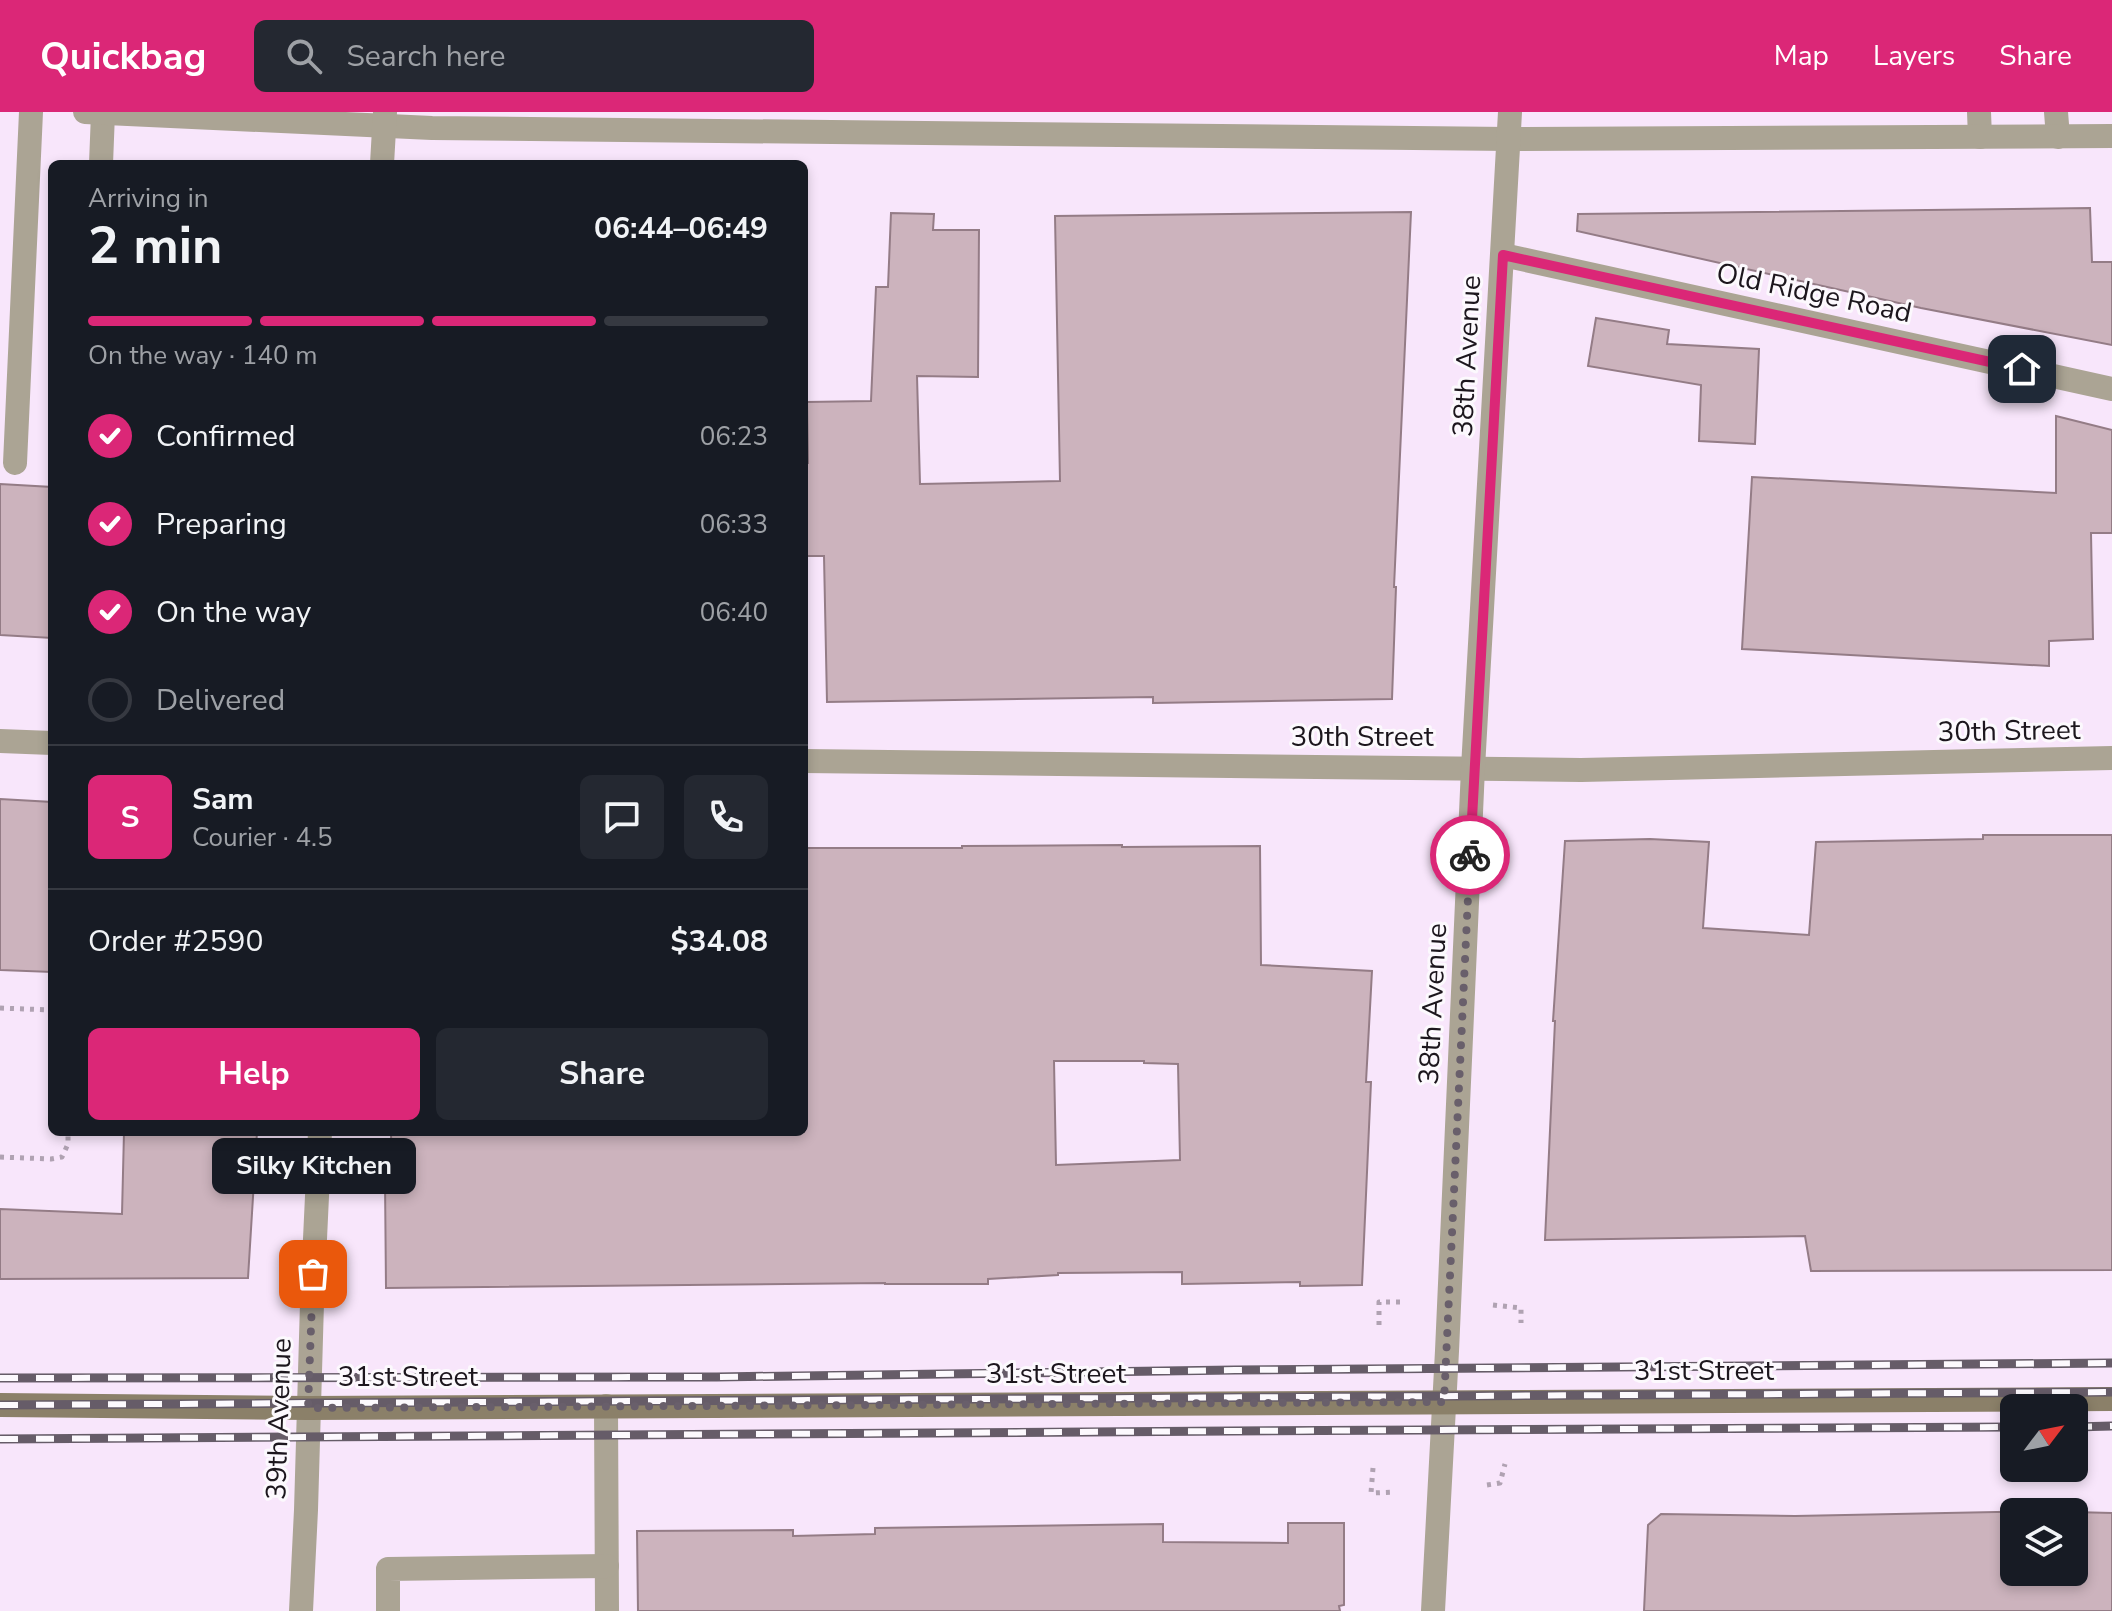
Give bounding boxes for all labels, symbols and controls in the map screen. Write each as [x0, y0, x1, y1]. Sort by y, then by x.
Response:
search box [254, 20, 814, 92]
text: Quickbag [40, 31, 206, 82]
icon: search [282, 34, 326, 78]
text: Search here [346, 36, 505, 77]
text: Map [1774, 37, 1829, 75]
text: Layers [1873, 37, 1955, 75]
text: Share [1999, 37, 2072, 75]
text: Arriving in [88, 181, 209, 216]
text: 06:44–06:49 [594, 208, 768, 249]
text: 2 min [88, 210, 223, 281]
street label: Old Ridge Road [1713, 254, 1915, 332]
street label: 38th Avenue [1444, 274, 1490, 438]
pin [1988, 335, 2056, 403]
text: On the way · 140 m [88, 338, 317, 373]
icon: home [2000, 347, 2044, 391]
icon: check [88, 414, 132, 458]
text: Confirmed [156, 416, 296, 457]
text: 06:23 [700, 419, 768, 454]
icon: check [88, 502, 132, 546]
text: Preparing [156, 504, 287, 545]
text: 06:33 [700, 507, 768, 542]
icon: check [88, 590, 132, 634]
text: On the way [156, 592, 311, 633]
text: 06:40 [700, 595, 768, 630]
text: Delivered [156, 680, 285, 721]
street label: 30th Street [1937, 711, 2081, 751]
street label: 30th Street [1291, 718, 1434, 756]
button: chat [580, 775, 664, 859]
button: phone [684, 775, 768, 859]
text: Sam [192, 779, 254, 820]
text: S [121, 797, 139, 838]
courier [1430, 815, 1510, 895]
text: Courier · 4.5 [192, 820, 333, 855]
icon: bike [1448, 833, 1492, 877]
text: Order #2590 [88, 921, 263, 962]
text: $34.08 [671, 921, 768, 962]
street label: 38th Avenue [1410, 922, 1456, 1086]
button: Help [88, 1028, 420, 1120]
button: Share [436, 1028, 768, 1120]
callout: Silky Kitchen [211, 1138, 415, 1194]
text: Silky Kitchen [236, 1148, 392, 1183]
pin [279, 1240, 347, 1308]
icon: bag [291, 1252, 335, 1296]
street label: 39th Avenue [257, 1337, 301, 1501]
street label: 31st Street [1634, 1352, 1774, 1390]
street label: 31st Street [986, 1355, 1126, 1393]
street label: 31st Street [338, 1358, 478, 1396]
north arrow [2000, 1394, 2088, 1482]
map controls [2000, 1394, 2088, 1586]
button: layers [2000, 1498, 2088, 1586]

